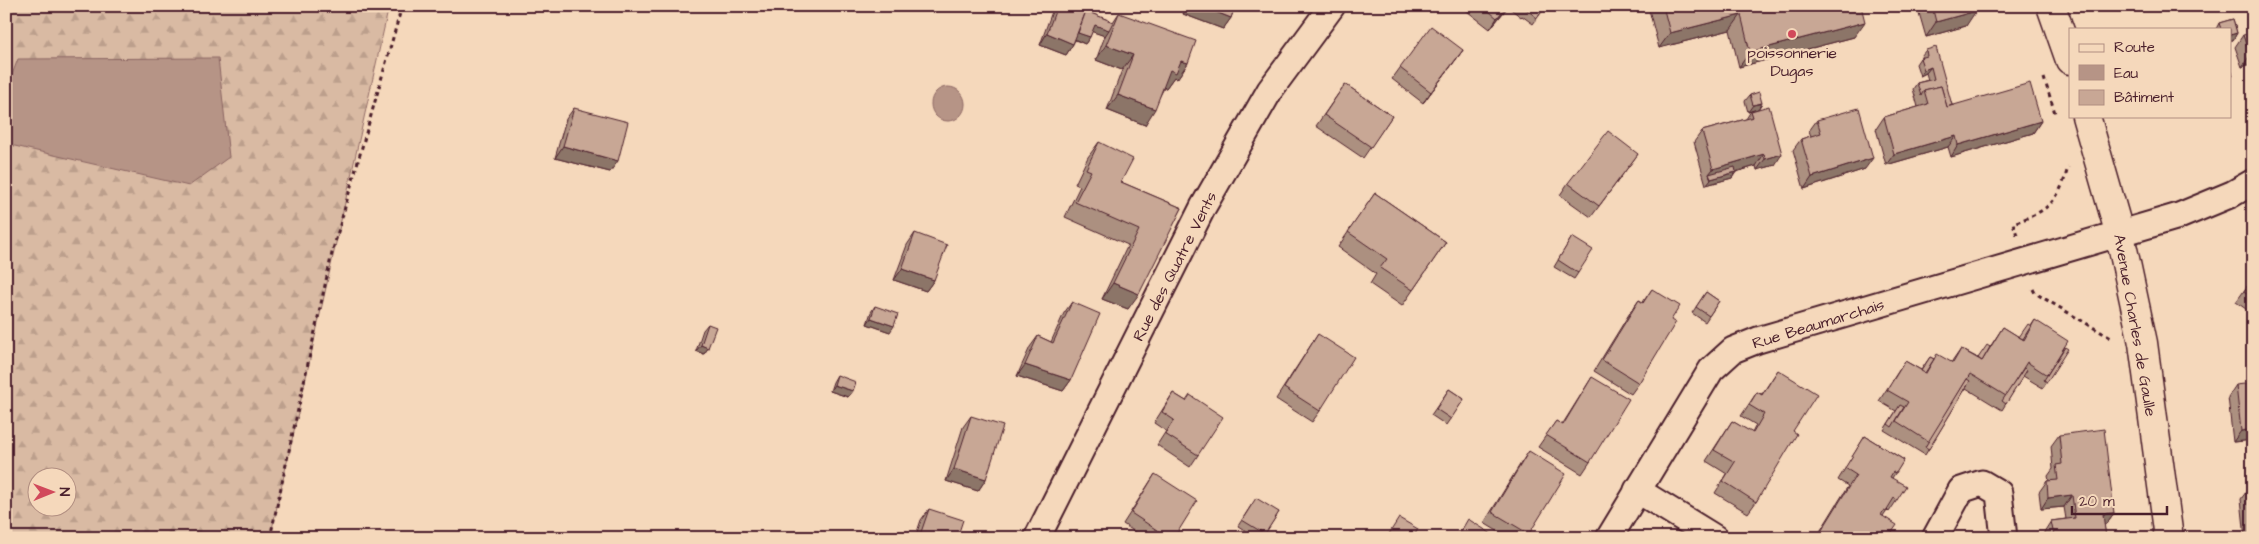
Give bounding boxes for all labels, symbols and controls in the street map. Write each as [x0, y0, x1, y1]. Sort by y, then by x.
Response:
marker: poissonnerie Dugas [1786, 28, 1798, 40]
legend [2069, 28, 2232, 118]
text: Route [2114, 37, 2155, 58]
place label: poissonnerie Dugas [1747, 42, 1837, 83]
text: Eau [2114, 63, 2139, 84]
text: Bâtiment [2114, 87, 2174, 108]
street label: Rue des Quatre Vents [1128, 188, 1222, 345]
street label: Avenue Charles de Gaulle [2108, 232, 2162, 418]
street label: Rue Beaumarchais [1750, 293, 1887, 354]
north arrow [28, 466, 78, 516]
scale bar [2072, 484, 2166, 516]
text: N [54, 487, 74, 497]
text: 20 m [2079, 491, 2115, 512]

